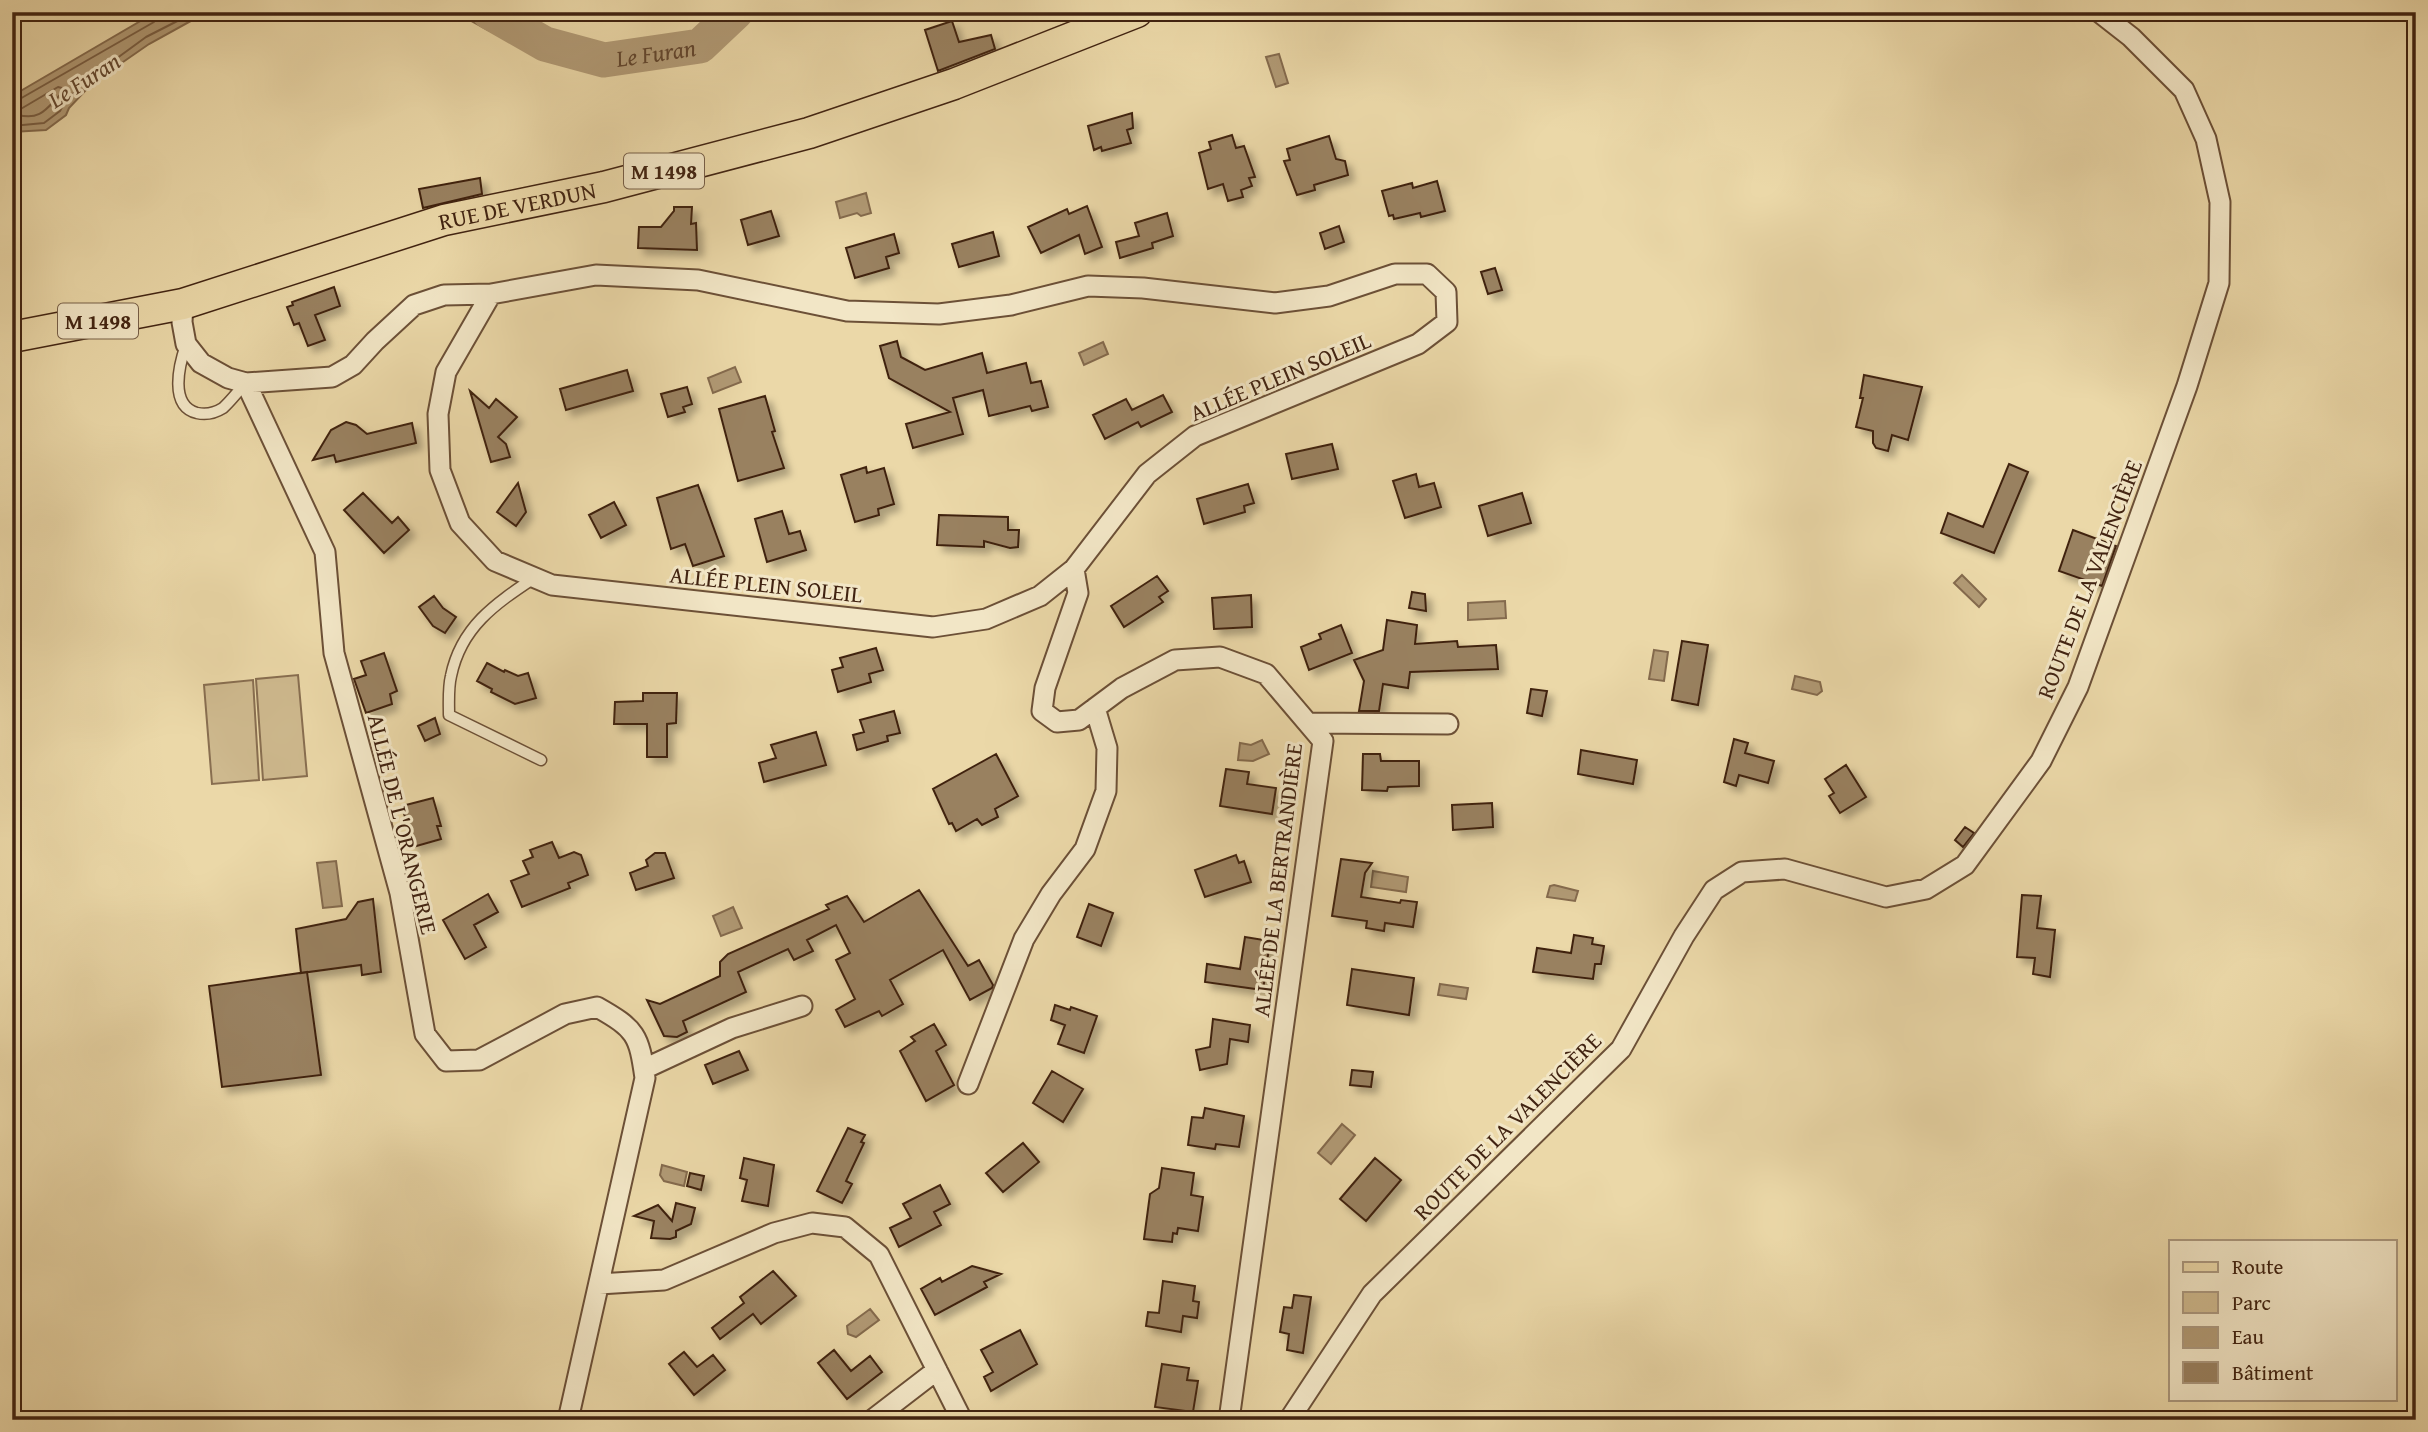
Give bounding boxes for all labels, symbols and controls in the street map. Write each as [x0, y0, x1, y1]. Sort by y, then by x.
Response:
water label: Le Furan [613, 29, 698, 76]
water label: Le Furan [40, 44, 127, 117]
road number: M 1498 [624, 154, 704, 188]
street label: RUE DE VERDUN [435, 173, 599, 237]
road number: M 1498 [58, 304, 138, 338]
street label: ALLÉE PLEIN SOLEIL [1185, 323, 1375, 429]
street label: ROUTE DE LA VALENCIÈRE [2028, 455, 2150, 703]
street label: ALLÉE PLEIN SOLEIL [668, 557, 864, 611]
street label: ALLÉE DE L'ORANGERIE [360, 710, 446, 938]
street label: ALLÉE DE LA BERTRANDIÈRE [1244, 741, 1310, 1019]
street label: ROUTE DE LA VALENCIÈRE [1406, 1025, 1608, 1227]
legend [2169, 1240, 2396, 1400]
text: Route [2232, 1251, 2284, 1282]
text: Parc [2232, 1287, 2271, 1318]
text: Eau [2232, 1321, 2265, 1352]
text: Bâtiment [2232, 1357, 2314, 1388]

